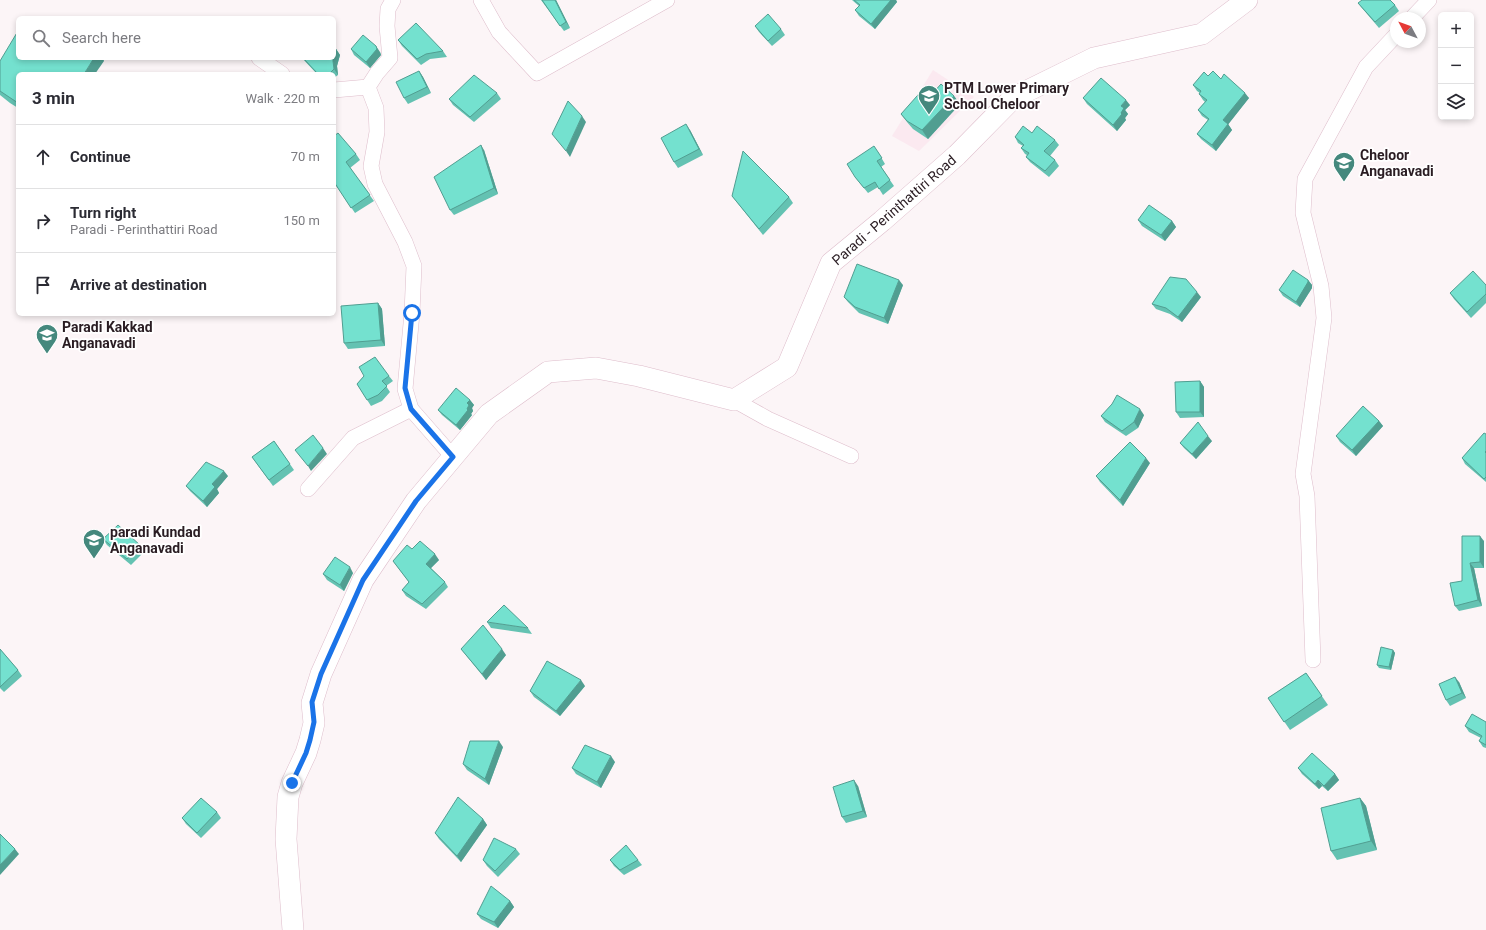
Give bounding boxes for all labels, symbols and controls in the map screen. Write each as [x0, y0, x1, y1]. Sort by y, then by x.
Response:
north arrow [1390, 12, 1426, 48]
map controls [1438, 12, 1474, 120]
button: + [1438, 12, 1474, 48]
search box [16, 16, 336, 60]
icon: search [30, 27, 52, 49]
text: Search here [62, 29, 141, 47]
button: − [1438, 48, 1474, 84]
place label: PTM Lower Primary School Cheloor [944, 80, 1070, 112]
school or university icon: PTM Lower Primary School Cheloor [916, 83, 942, 116]
button: layers [1438, 84, 1474, 120]
text: 3 min [32, 88, 75, 108]
text: Walk · 220 m [245, 91, 320, 106]
icon: ahead [32, 146, 54, 168]
place label: Cheloor Anganavadi [1360, 147, 1434, 179]
text: Continue [70, 148, 131, 166]
text: 70 m [291, 149, 320, 164]
school or university icon: Cheloor Anganavadi [1331, 150, 1357, 183]
street label: Paradi - Perinthattiri Road [829, 152, 959, 268]
text: Turn right [70, 204, 136, 222]
icon: right [32, 210, 54, 232]
text: 150 m [283, 213, 320, 228]
text: Paradi - Perinthattiri Road [70, 222, 218, 237]
icon: arrive [32, 274, 54, 296]
text: Arrive at destination [70, 276, 207, 294]
route start [403, 304, 421, 322]
place label: Paradi Kakkad Anganavadi [62, 319, 153, 351]
school or university icon: Paradi Kakkad Anganavadi [34, 322, 60, 355]
place label: paradi Kundad Anganavadi [110, 524, 201, 556]
school or university icon: paradi Kundad Anganavadi [81, 527, 107, 560]
route end [283, 774, 301, 792]

